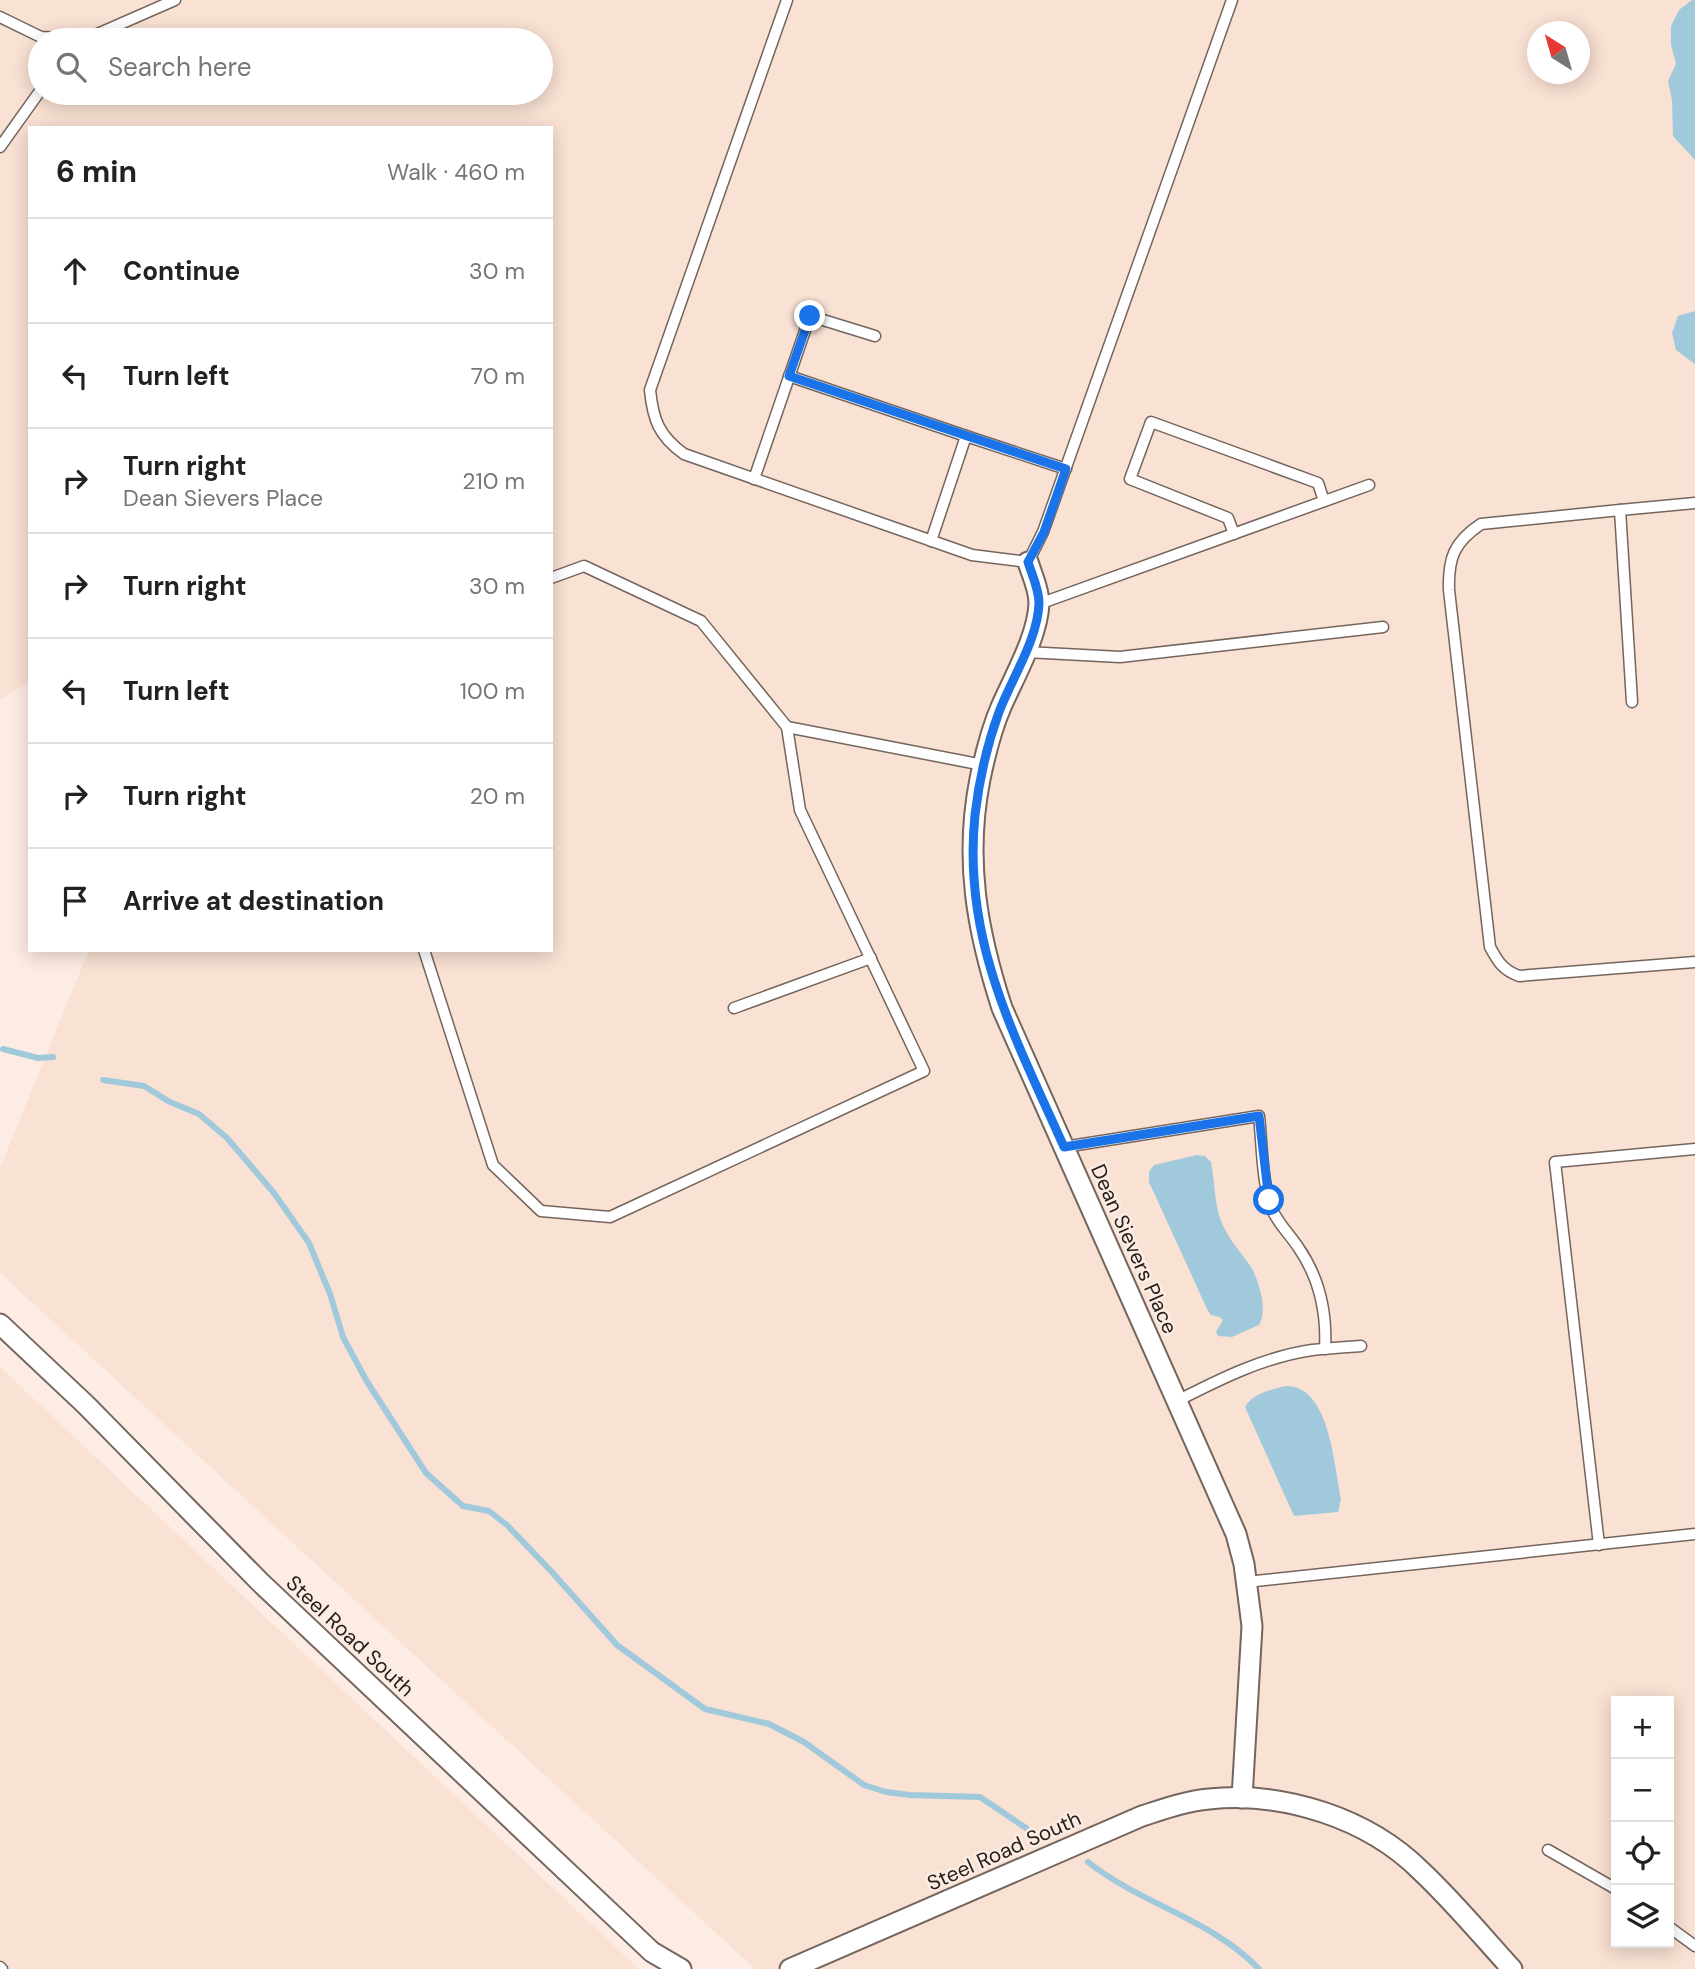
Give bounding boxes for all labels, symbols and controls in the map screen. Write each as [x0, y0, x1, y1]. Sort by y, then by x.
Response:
north arrow [1527, 21, 1590, 84]
search box [28, 28, 553, 105]
icon: search [52, 48, 90, 86]
text: Search here [108, 50, 251, 84]
text: 6 min [56, 152, 137, 191]
text: Walk · 460 m [387, 157, 525, 187]
icon: ahead [56, 252, 94, 290]
text: Continue [123, 254, 240, 288]
text: 30 m [469, 256, 525, 286]
route end [794, 300, 825, 331]
icon: left [56, 357, 94, 395]
text: Turn left [123, 359, 230, 393]
text: 70 m [471, 361, 525, 391]
text: Turn right [123, 449, 247, 483]
icon: right [56, 462, 94, 500]
text: 210 m [462, 466, 525, 496]
text: Dean Sievers Place [123, 483, 323, 513]
icon: right [56, 567, 94, 605]
text: Turn right [123, 569, 247, 603]
text: 30 m [469, 571, 525, 601]
icon: left [56, 672, 94, 710]
text: Turn left [123, 674, 230, 708]
text: 100 m [460, 676, 525, 706]
icon: right [56, 777, 94, 815]
text: Turn right [123, 779, 247, 813]
text: 20 m [470, 781, 525, 811]
icon: arrive [56, 882, 94, 920]
text: Arrive at destination [123, 884, 384, 918]
street label: Dean Sievers Place [1084, 1160, 1184, 1338]
route start [1253, 1184, 1284, 1215]
street label: Steel Road South [280, 1569, 420, 1703]
map controls [1611, 1696, 1674, 1948]
button: + [1611, 1696, 1674, 1759]
button: − [1611, 1759, 1674, 1822]
street label: Steel Road South [923, 1805, 1085, 1897]
button: locate [1611, 1822, 1674, 1885]
button: layers [1611, 1885, 1674, 1948]

